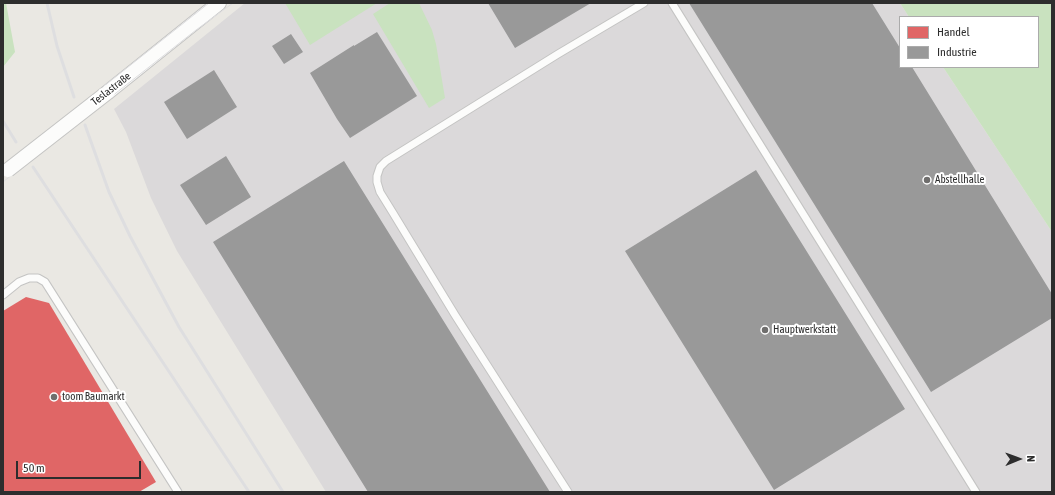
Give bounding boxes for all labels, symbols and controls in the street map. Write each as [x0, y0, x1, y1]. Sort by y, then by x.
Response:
legend [899, 16, 1039, 68]
text: Handel [937, 25, 970, 39]
text: Industrie [937, 45, 977, 59]
street label: Teslastraße [89, 70, 133, 108]
place label: Abstellhalle [935, 173, 985, 187]
marker: Abstellhalle [922, 175, 932, 185]
place label: Hauptwerkstatt [773, 323, 836, 337]
marker: Hauptwerkstatt [760, 325, 770, 335]
place label: toom Baumarkt [62, 390, 125, 404]
marker: toom Baumarkt [49, 392, 59, 402]
north arrow [999, 439, 1039, 479]
scale bar [18, 453, 143, 479]
text: N [1025, 455, 1037, 462]
text: 50 m [23, 461, 45, 475]

